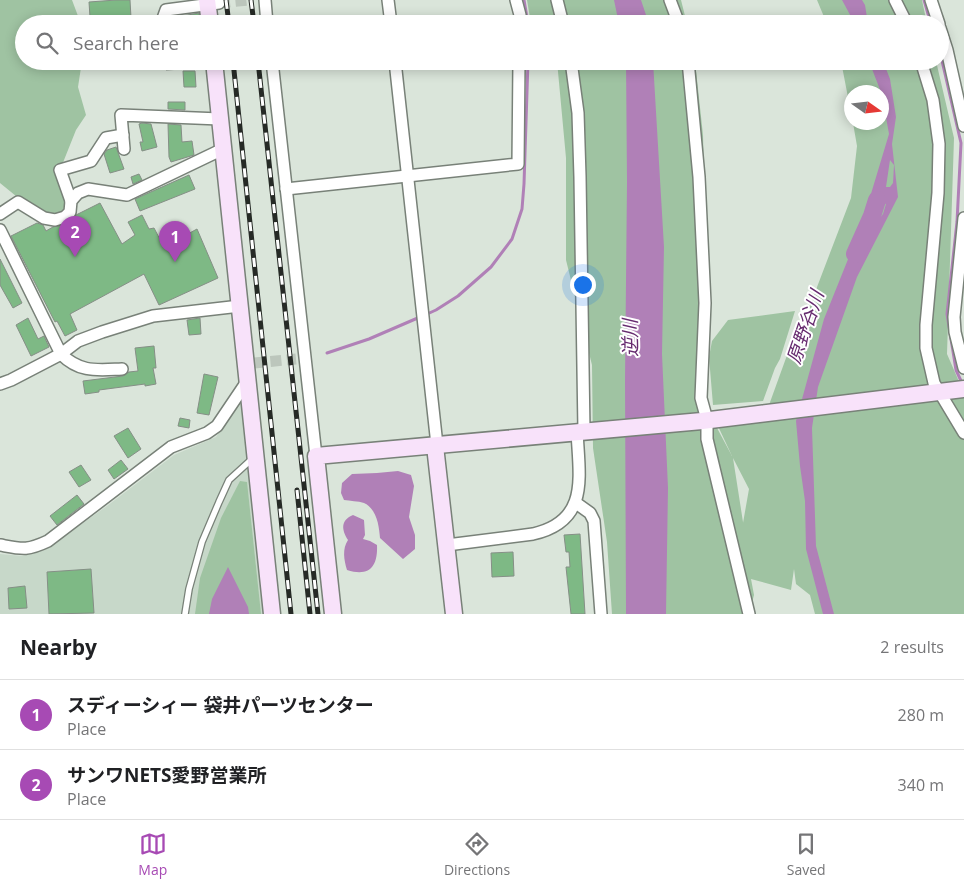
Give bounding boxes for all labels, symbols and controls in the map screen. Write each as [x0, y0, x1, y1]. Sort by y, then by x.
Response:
search box [15, 15, 949, 70]
icon: search [33, 29, 61, 57]
text: Search here [73, 30, 179, 56]
north arrow [844, 85, 889, 130]
pin: 2 [59, 216, 91, 257]
pin: 1 [159, 221, 191, 262]
your location [570, 272, 596, 298]
water label: 原野谷川 [780, 285, 830, 367]
water label: 逆川 [617, 317, 643, 357]
text: Nearby [20, 633, 97, 661]
text: 2 results [880, 636, 944, 658]
text: スディーシィー 袋井パーツセンター [67, 692, 374, 718]
text: 1 [31, 704, 41, 726]
text: 280 m [898, 704, 944, 726]
text: Place [67, 718, 106, 740]
text: サンワNETS愛野営業所 [67, 762, 267, 788]
text: 2 [31, 774, 41, 796]
text: 340 m [898, 774, 944, 796]
text: Place [67, 788, 106, 810]
tab: Map [138, 830, 167, 879]
tab: Directions [444, 830, 510, 879]
tab: Saved [787, 830, 826, 879]

